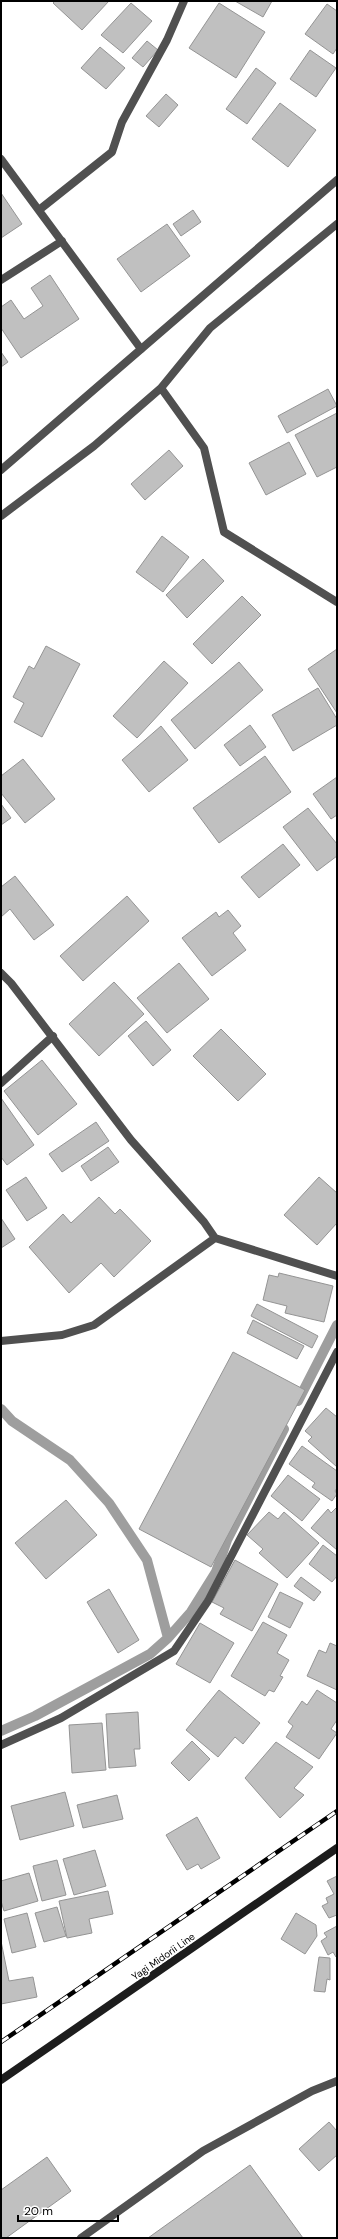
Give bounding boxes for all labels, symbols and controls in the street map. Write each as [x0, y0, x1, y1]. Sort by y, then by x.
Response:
street label: Yagi Midorii Line [129, 1930, 198, 1983]
scale bar [18, 2197, 118, 2223]
text: 20 m [24, 2203, 53, 2219]

